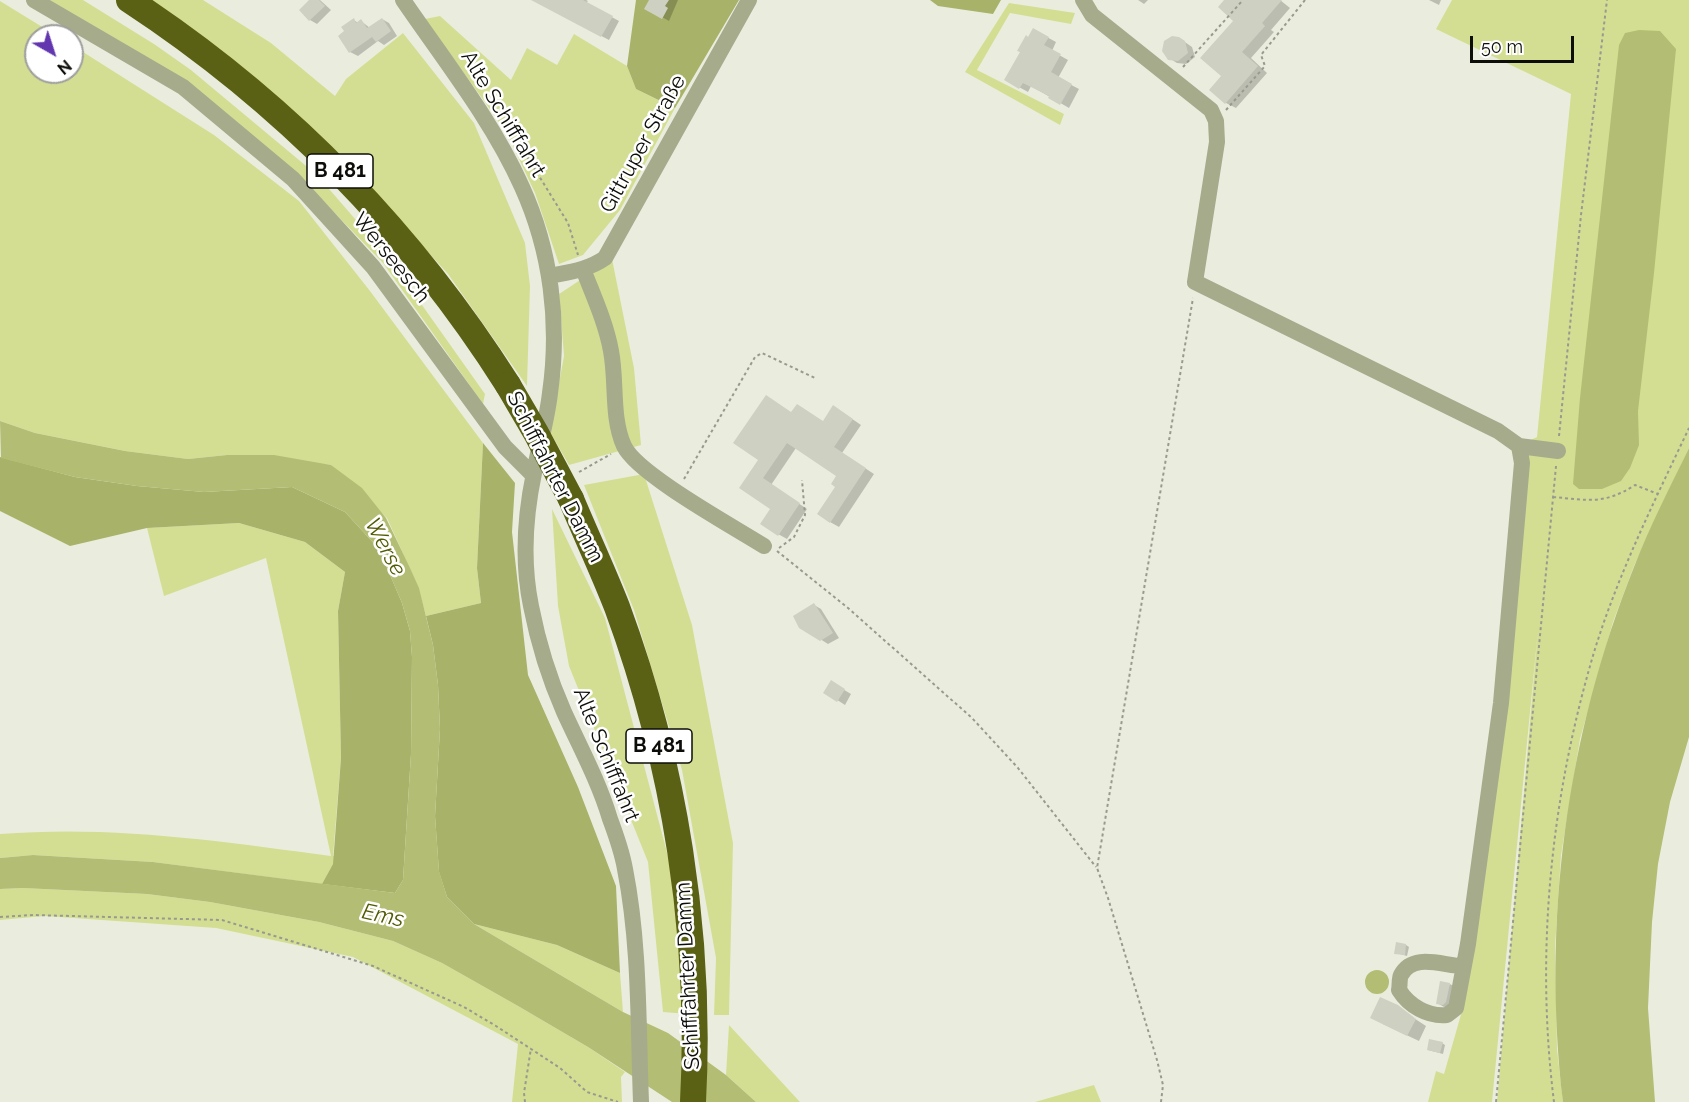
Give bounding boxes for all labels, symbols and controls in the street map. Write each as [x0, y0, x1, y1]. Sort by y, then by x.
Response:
north arrow [24, 24, 84, 84]
scale bar [1473, 24, 1576, 62]
text: 50 m [1481, 36, 1523, 57]
street label: Alte Schifffahrt [455, 46, 551, 182]
text: N [54, 56, 75, 78]
street label: Gittruper Straße [595, 71, 691, 217]
road number: B 481 [307, 154, 373, 188]
street label: Werseesch [347, 208, 435, 308]
street label: Schifffahrter Damm [501, 387, 609, 567]
water label: Werse [359, 513, 411, 581]
street label: Alte Schifffahrt [568, 684, 644, 826]
road number: B 481 [626, 729, 692, 763]
street label: Schifffahrter Damm [670, 881, 706, 1071]
water label: Ems [360, 899, 406, 933]

